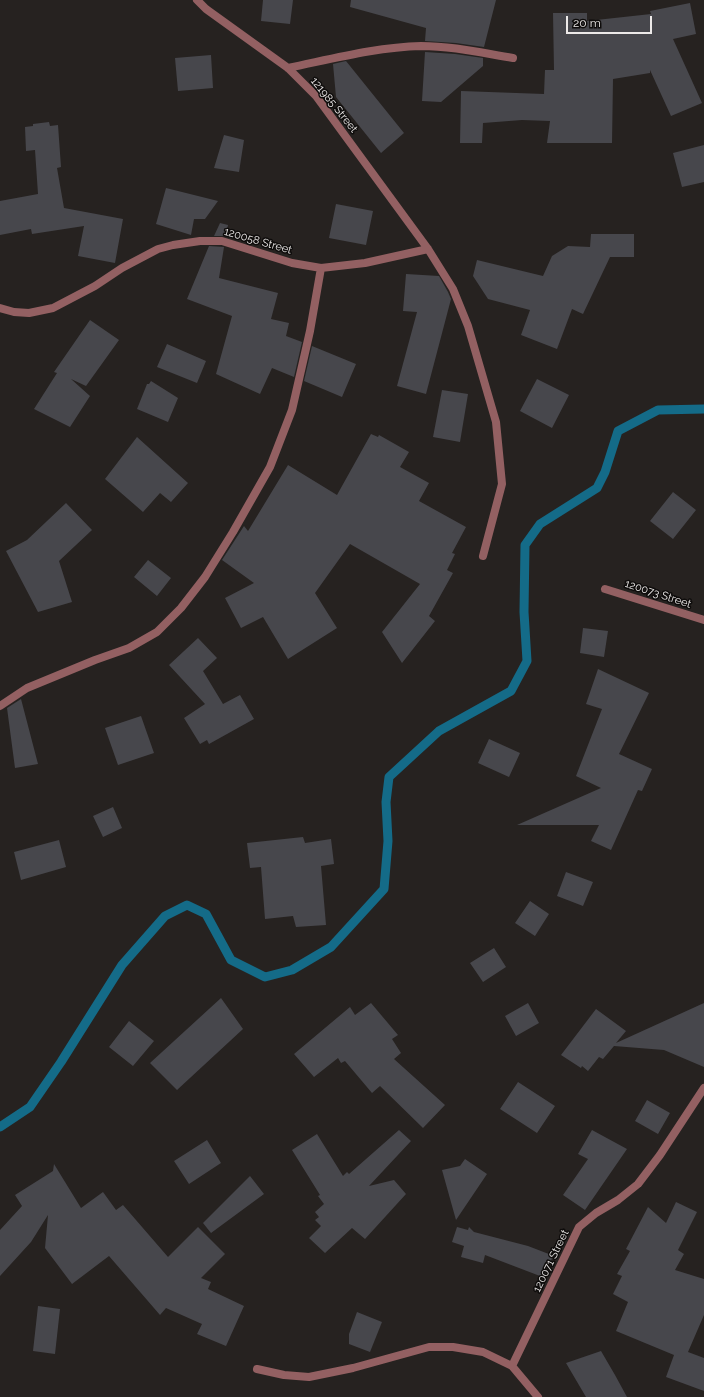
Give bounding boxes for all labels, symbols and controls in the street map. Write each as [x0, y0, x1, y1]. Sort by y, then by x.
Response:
scale bar [568, 8, 654, 34]
text: 20 m [573, 16, 601, 30]
street label: 121985 Street [308, 75, 360, 135]
street label: 120058 Street [223, 225, 293, 257]
street label: 120073 Street [623, 577, 693, 611]
street label: 120071 Street [530, 1228, 572, 1294]

